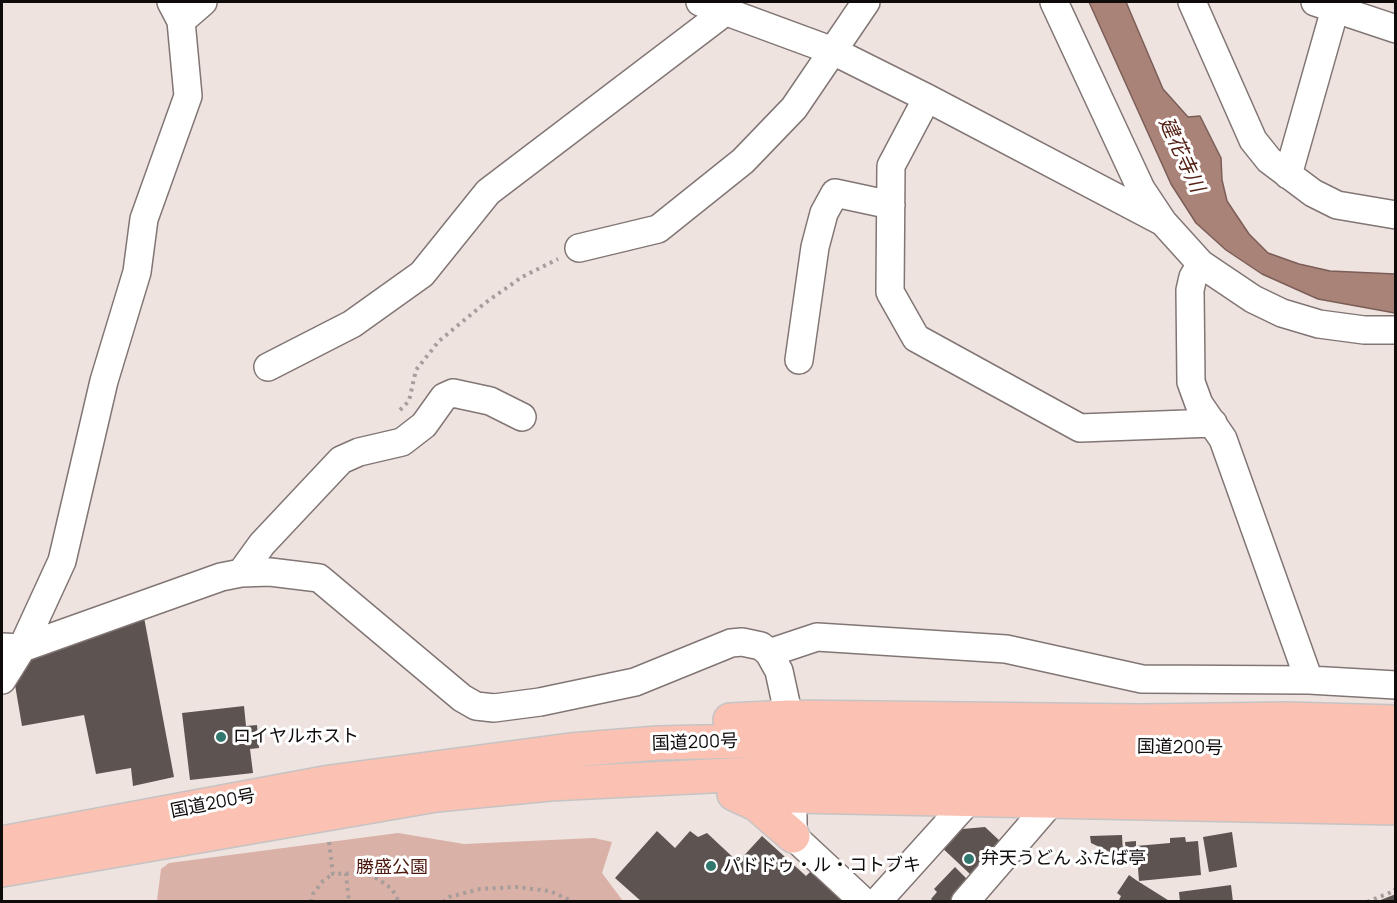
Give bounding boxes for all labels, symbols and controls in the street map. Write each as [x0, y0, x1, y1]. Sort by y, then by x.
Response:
water label: 建花寺川 [1153, 114, 1209, 196]
place label: ロイヤルホスト [233, 726, 359, 748]
marker: ロイヤルホスト [214, 730, 228, 744]
street label: 国道200号 [652, 731, 738, 755]
street label: 国道200号 [1137, 736, 1223, 760]
street label: 国道200号 [169, 785, 257, 823]
place label: 弁天うどん ふたば亭 [981, 848, 1147, 870]
marker: 弁天うどん ふたば亭 [962, 852, 976, 866]
place label: パドドゥ・ル・コトブキ [723, 855, 921, 877]
park label: 勝盛公園 [356, 857, 428, 879]
marker: パドドゥ・ル・コトブキ [704, 859, 718, 873]

